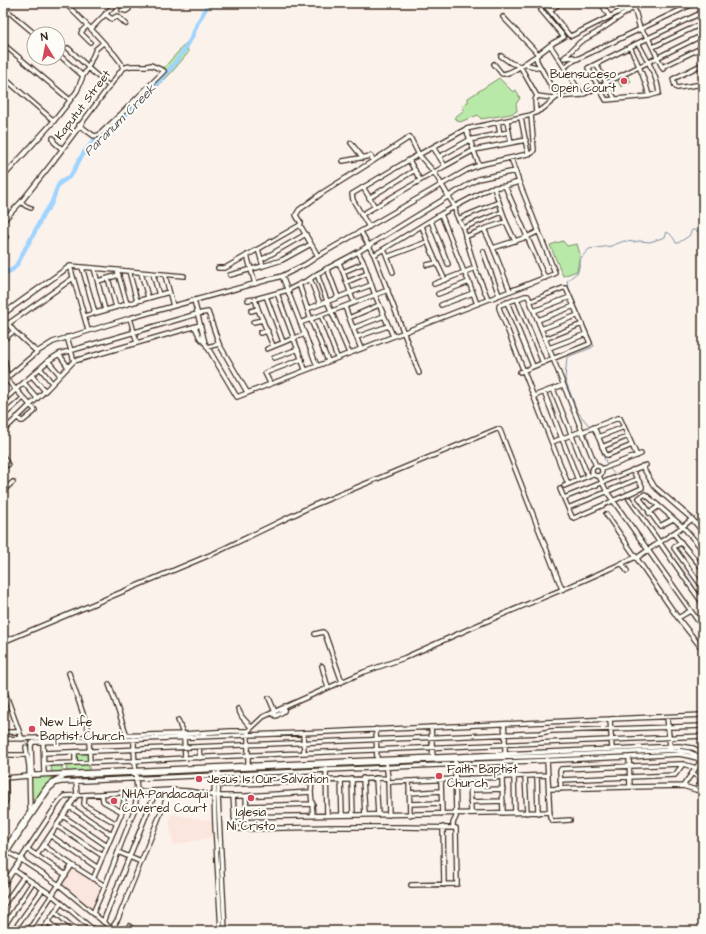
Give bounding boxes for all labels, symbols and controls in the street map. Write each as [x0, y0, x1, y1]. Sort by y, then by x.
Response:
north arrow [26, 26, 66, 66]
text: N [40, 29, 49, 45]
street label: Kaputut Street [51, 66, 115, 144]
place label: Buensuceso Open Court [550, 66, 616, 97]
marker: Buensuceso Open Court [619, 76, 629, 86]
water label: Paranum Creek [80, 79, 161, 160]
place label: New Life Baptist Church [40, 714, 124, 745]
marker: New Life Baptist Church [27, 724, 37, 734]
place label: Faith Baptist Church [447, 761, 518, 792]
place label: Jesus Is Our Salvation [207, 771, 328, 788]
marker: Faith Baptist Church [434, 771, 444, 781]
marker: Jesus Is Our Salvation [194, 774, 204, 784]
place label: NHA-Pandacaqui Covered Court [122, 786, 208, 817]
marker: Iglesia Ni Cristo [246, 793, 256, 803]
marker: NHA-Pandacaqui Covered Court [109, 796, 119, 806]
place label: Iglesia Ni Cristo [227, 804, 276, 835]

